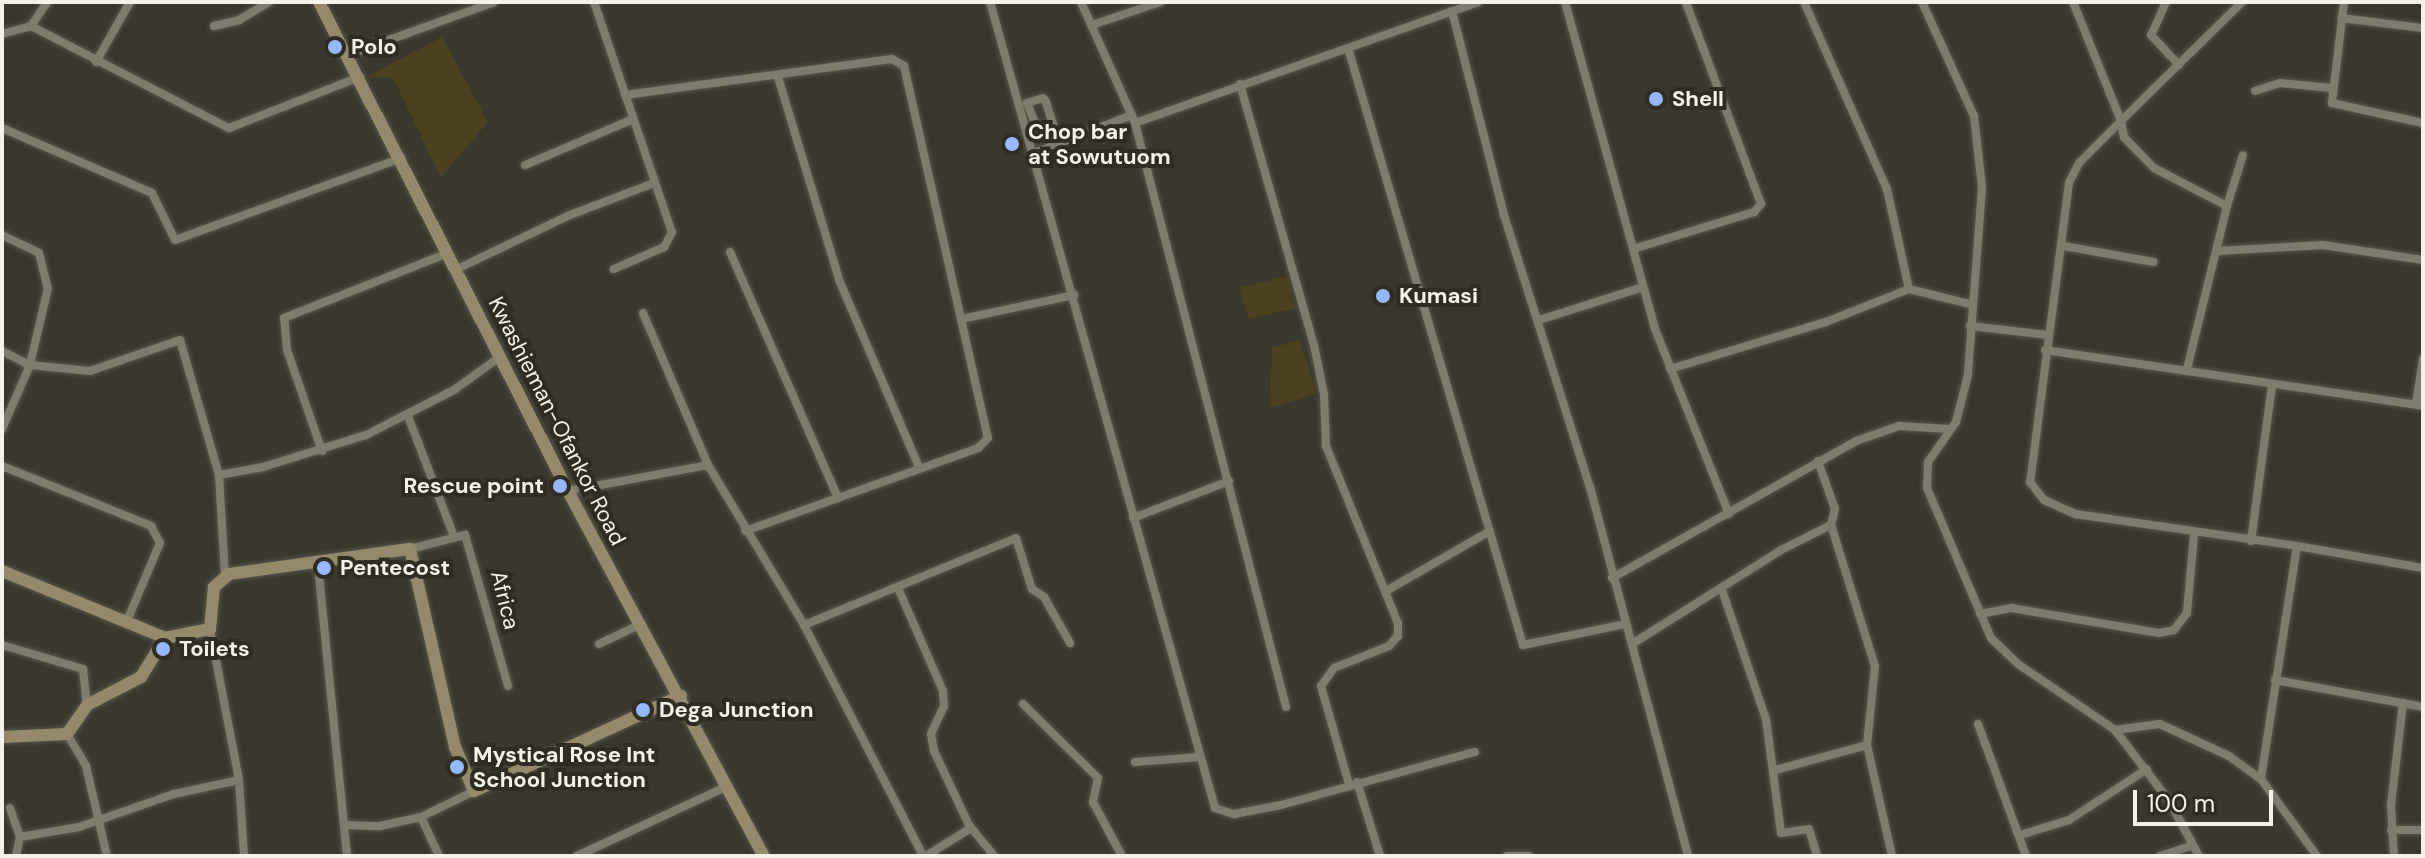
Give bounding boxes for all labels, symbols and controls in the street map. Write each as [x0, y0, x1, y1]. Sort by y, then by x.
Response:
place label: Polo [351, 34, 397, 60]
marker: Polo [326, 38, 344, 56]
place label: Shell [1672, 86, 1724, 112]
marker: Shell [1647, 90, 1665, 108]
place label: Chop bar at Sowutuom [1028, 118, 1171, 170]
marker: Chop bar at Sowutuom [1003, 135, 1021, 153]
place label: Kumasi [1399, 283, 1478, 309]
marker: Kumasi [1374, 287, 1392, 305]
street label: Kwashieman-Ofankor Road [483, 292, 631, 550]
place label: Rescue point [404, 473, 544, 499]
marker: Rescue point [551, 477, 569, 495]
place label: Pentecost [340, 555, 450, 581]
marker: Pentecost [315, 559, 333, 577]
street label: Africa [485, 568, 525, 632]
place label: Toilets [179, 636, 250, 662]
marker: Toilets [154, 640, 172, 658]
place label: Dega Junction [659, 697, 813, 723]
marker: Dega Junction [634, 701, 652, 719]
place label: Mystical Rose Int School Junction [473, 741, 655, 792]
marker: Mystical Rose Int School Junction [448, 758, 466, 776]
scale bar [2137, 774, 2277, 824]
text: 100 m [2147, 788, 2215, 819]

